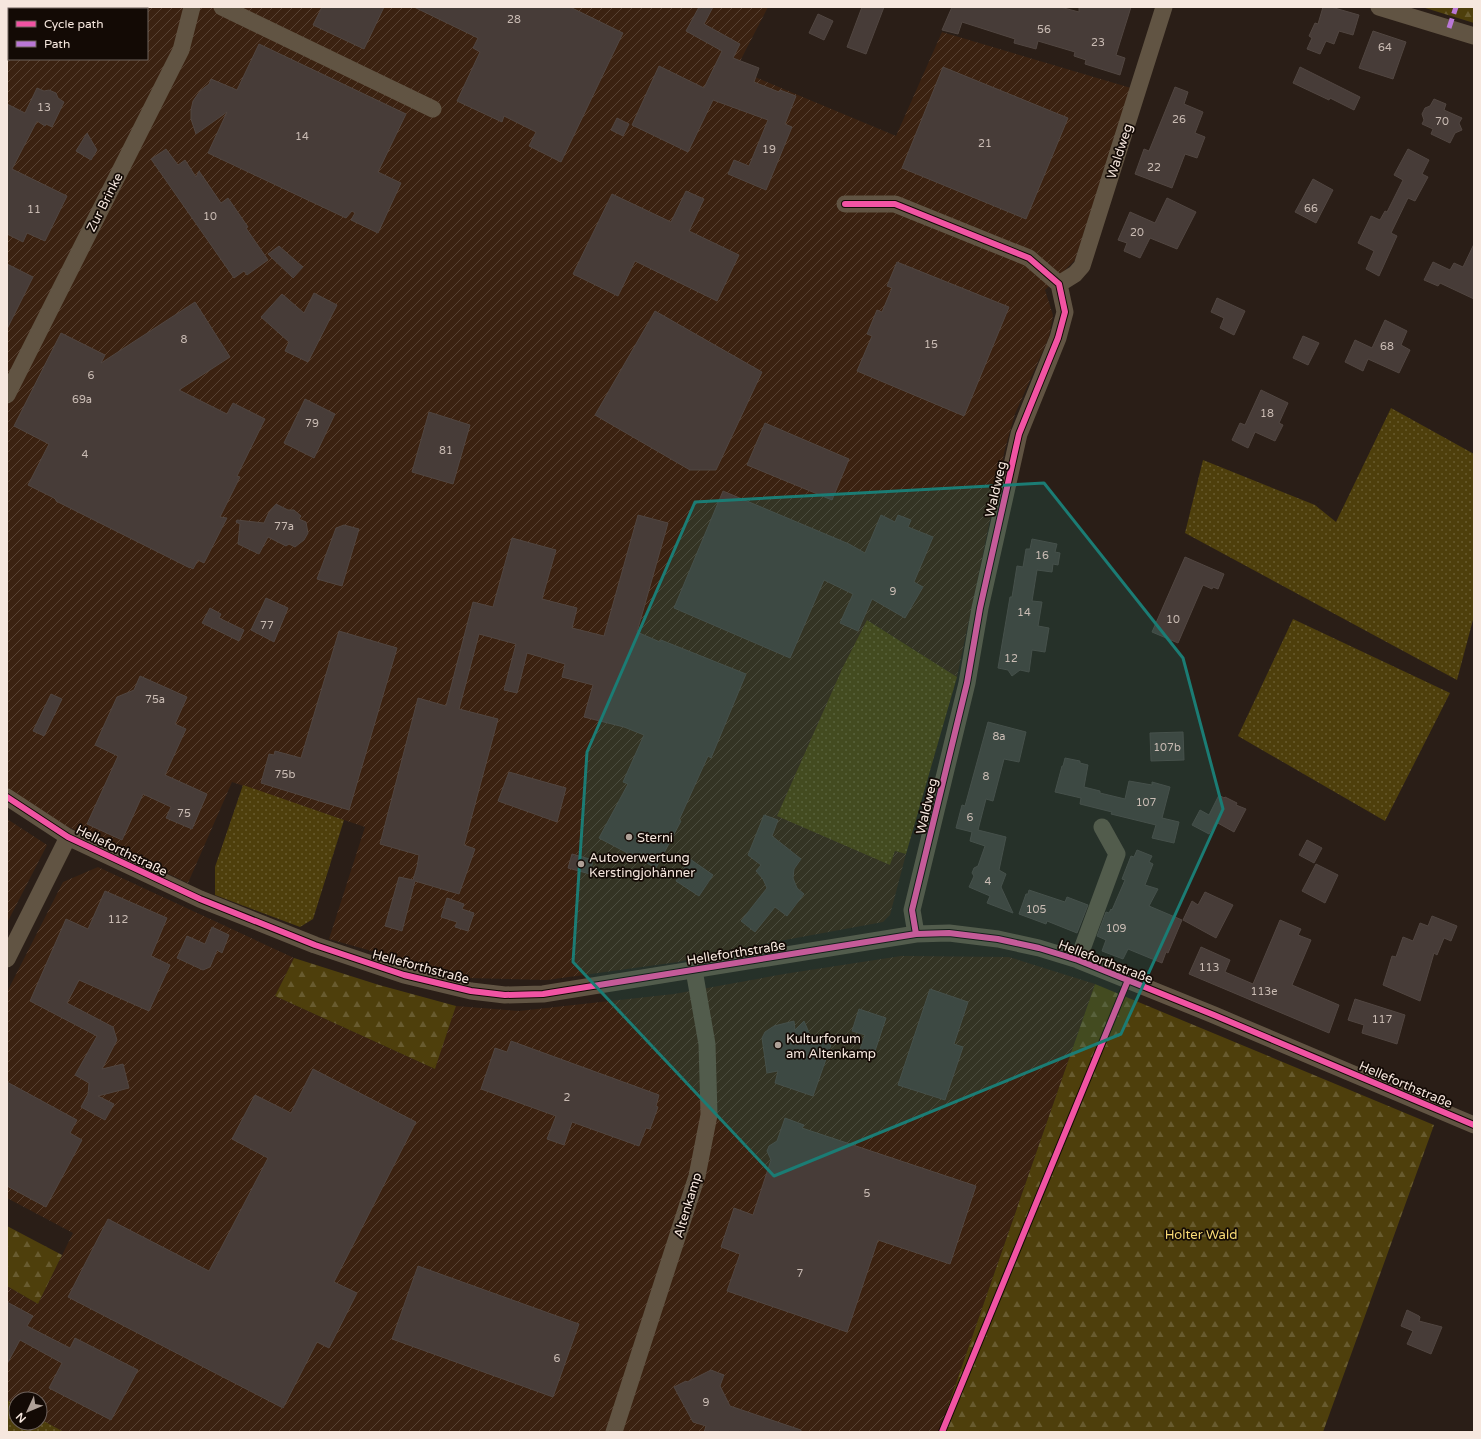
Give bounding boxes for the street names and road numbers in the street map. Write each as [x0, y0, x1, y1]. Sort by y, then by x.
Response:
street label: Waldweg [1104, 122, 1136, 181]
street label: Zur Brinke [83, 170, 127, 235]
street label: Waldweg [982, 460, 1010, 519]
street label: Waldweg [913, 777, 941, 836]
street label: Helleforthstraße [73, 822, 170, 880]
street label: Helleforthstraße [686, 937, 787, 969]
street label: Helleforthstraße [1056, 937, 1155, 987]
street label: Helleforthstraße [370, 946, 471, 988]
street label: Helleforthstraße [1357, 1058, 1455, 1112]
street label: Altenkamp [670, 1171, 705, 1240]

